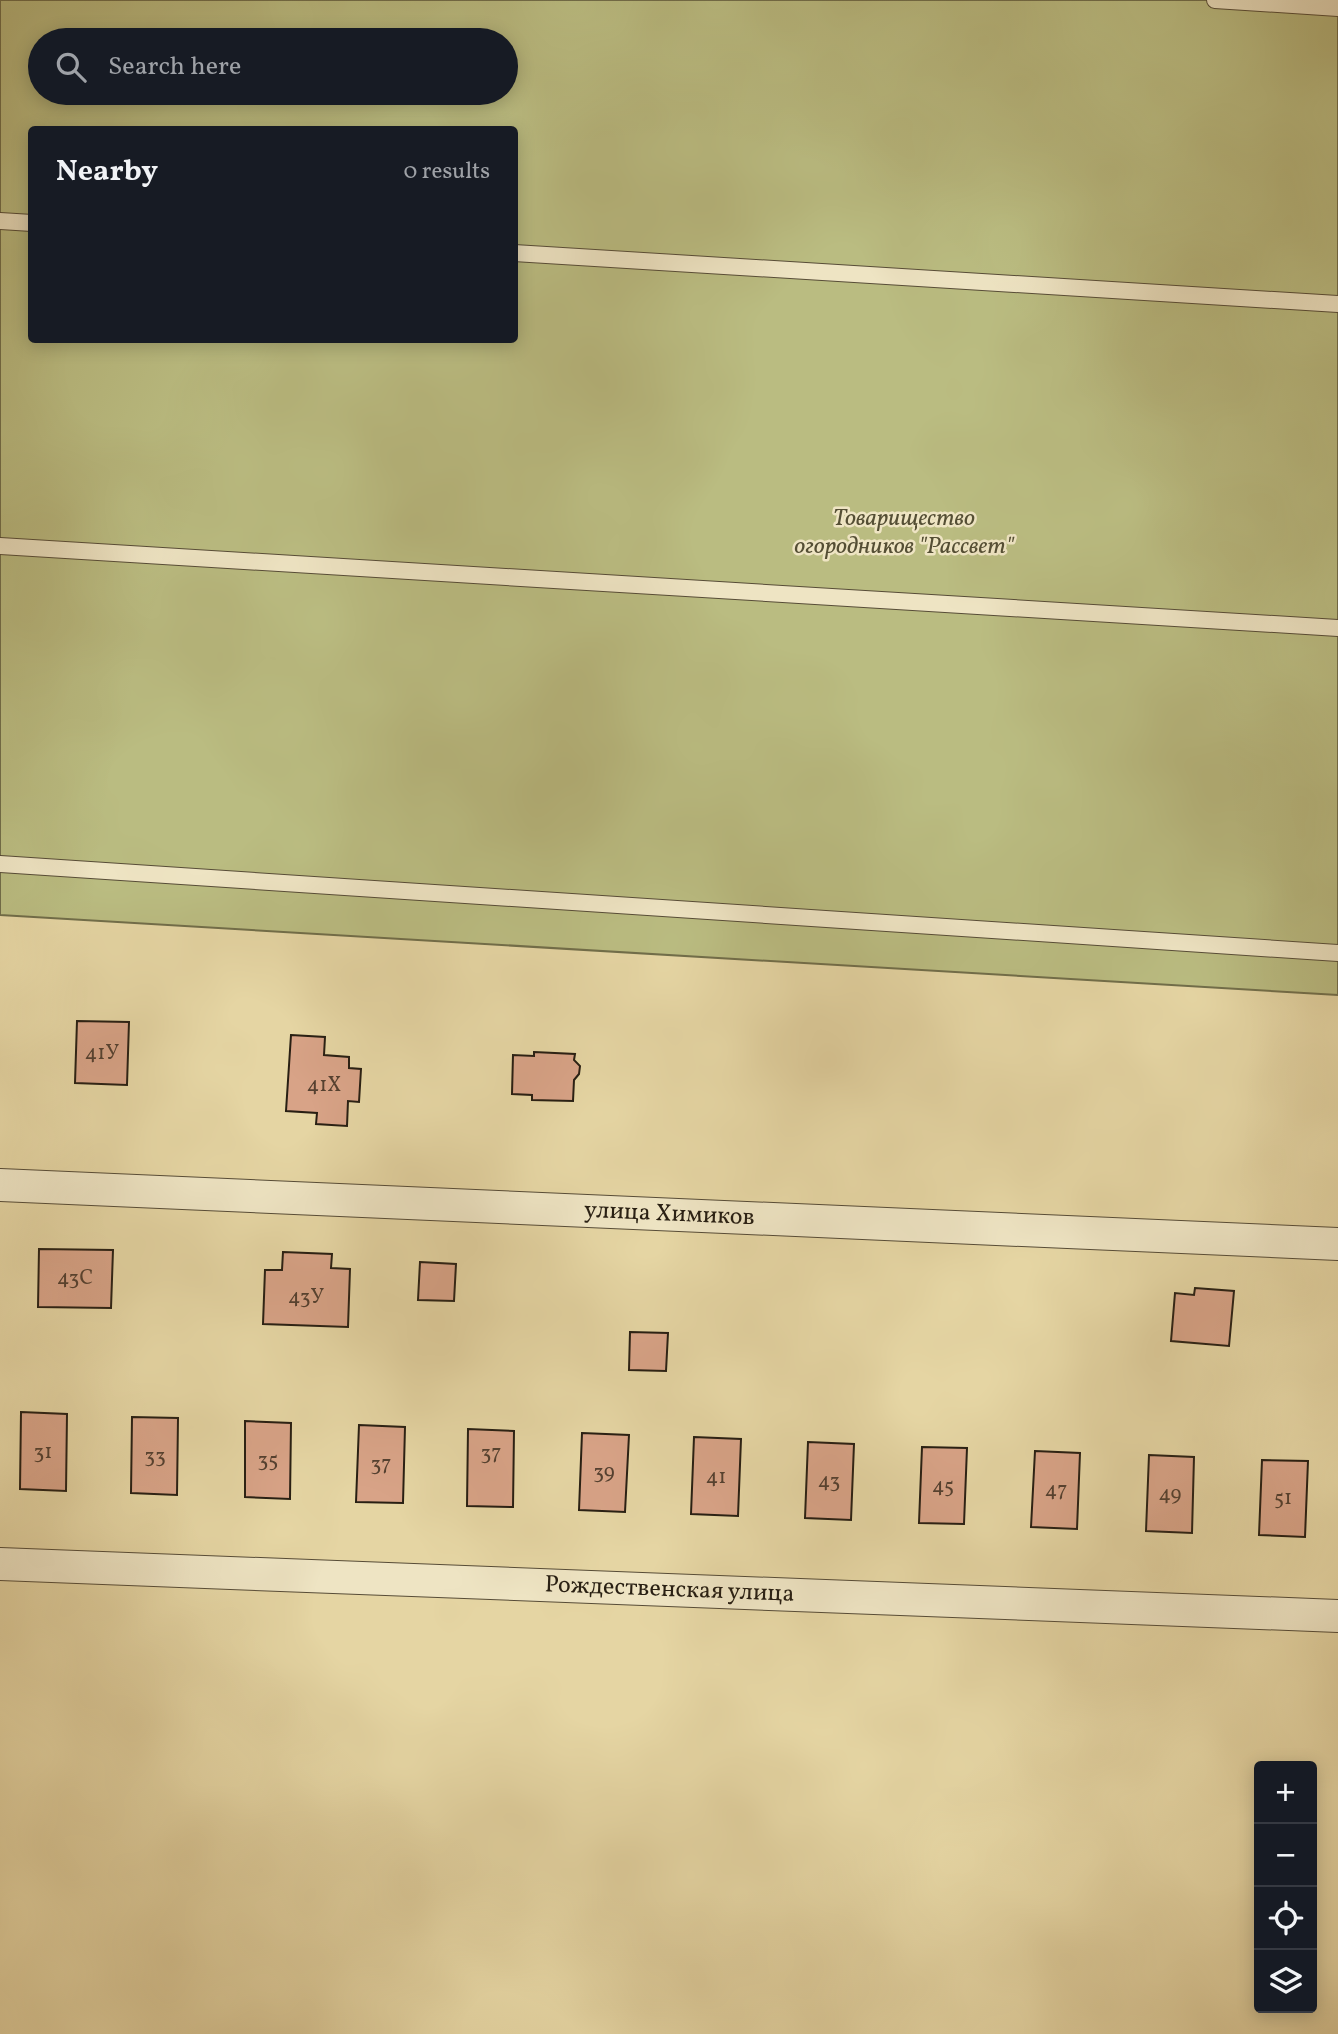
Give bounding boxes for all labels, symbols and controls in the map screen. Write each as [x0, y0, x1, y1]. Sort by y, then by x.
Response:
search box [28, 28, 518, 105]
icon: search [52, 48, 90, 86]
text: Search here [108, 49, 241, 85]
text: Nearby [56, 151, 158, 193]
text: 0 results [403, 156, 490, 188]
park label: Товарищество огородников "Рассвет" [794, 502, 1015, 564]
house number: 41У [85, 1039, 120, 1068]
house number: 41Х [307, 1071, 341, 1100]
street label: улица Химиков [583, 1194, 755, 1235]
house number: 43С [57, 1264, 93, 1293]
house number: 43У [288, 1283, 324, 1312]
house number: 31 [34, 1438, 52, 1467]
house number: 37 [481, 1439, 501, 1468]
house number: 33 [144, 1442, 166, 1471]
house number: 35 [258, 1446, 278, 1475]
house number: 37 [371, 1450, 391, 1479]
house number: 39 [593, 1458, 615, 1487]
house number: 41 [706, 1463, 726, 1492]
house number: 43 [818, 1467, 840, 1496]
house number: 45 [932, 1472, 954, 1501]
house number: 47 [1045, 1476, 1067, 1505]
house number: 49 [1159, 1480, 1182, 1509]
house number: 51 [1274, 1484, 1292, 1513]
street label: Рождественская улица [544, 1568, 795, 1612]
map controls [1254, 1761, 1317, 2013]
button: + [1254, 1761, 1317, 1824]
button: − [1254, 1824, 1317, 1887]
button: locate [1254, 1887, 1317, 1950]
button: layers [1254, 1950, 1317, 2013]

